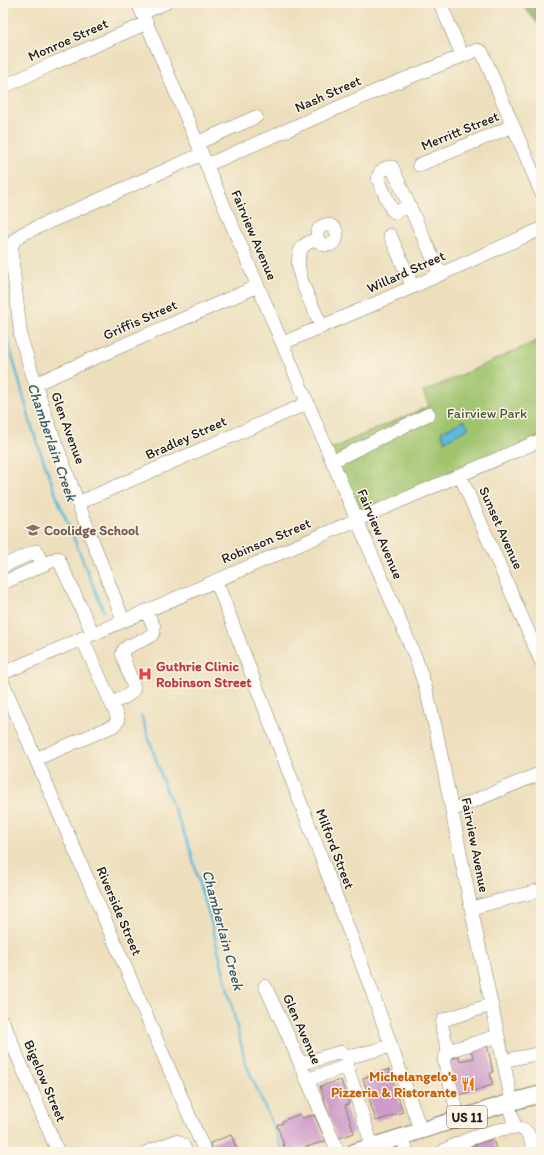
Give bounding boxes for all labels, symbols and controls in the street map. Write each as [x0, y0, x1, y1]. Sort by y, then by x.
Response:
street label: Monroe Street [25, 15, 111, 65]
street label: Nash Street [292, 72, 364, 116]
street label: Merritt Street [419, 108, 501, 154]
street label: Fairview Avenue [227, 187, 281, 283]
street label: Willard Street [364, 247, 448, 297]
street label: Griffis Street [100, 296, 180, 344]
water label: Chamberlain Creek [23, 381, 81, 505]
street label: Glen Avenue [47, 390, 89, 467]
park label: Fairview Park [447, 405, 527, 422]
street label: Bradley Street [143, 413, 229, 463]
street label: Sunset Avenue [475, 484, 527, 572]
street label: Fairview Avenue [353, 486, 407, 582]
street label: Robinson Street [219, 514, 313, 568]
school or university icon: Coolidge School [25, 522, 41, 538]
place label: Coolidge School [44, 522, 140, 539]
place label: Guthrie Clinic Robinson Street [156, 658, 252, 691]
hospital icon: Guthrie Clinic Robinson Street [137, 666, 153, 682]
street label: Fairview Avenue [457, 796, 493, 894]
street label: Milford Street [312, 806, 358, 892]
street label: Riverside Street [93, 864, 145, 958]
water label: Chamberlain Creek [198, 868, 248, 993]
street label: Glen Avenue [279, 991, 325, 1067]
street label: Bigelow Street [20, 1038, 70, 1124]
place label: Michelangelo's Pizzeria & Ristorante [331, 1068, 457, 1101]
restaurant icon: Michelangelo's Pizzeria & Ristorante [460, 1076, 476, 1092]
road number: US 11 [447, 1106, 487, 1128]

